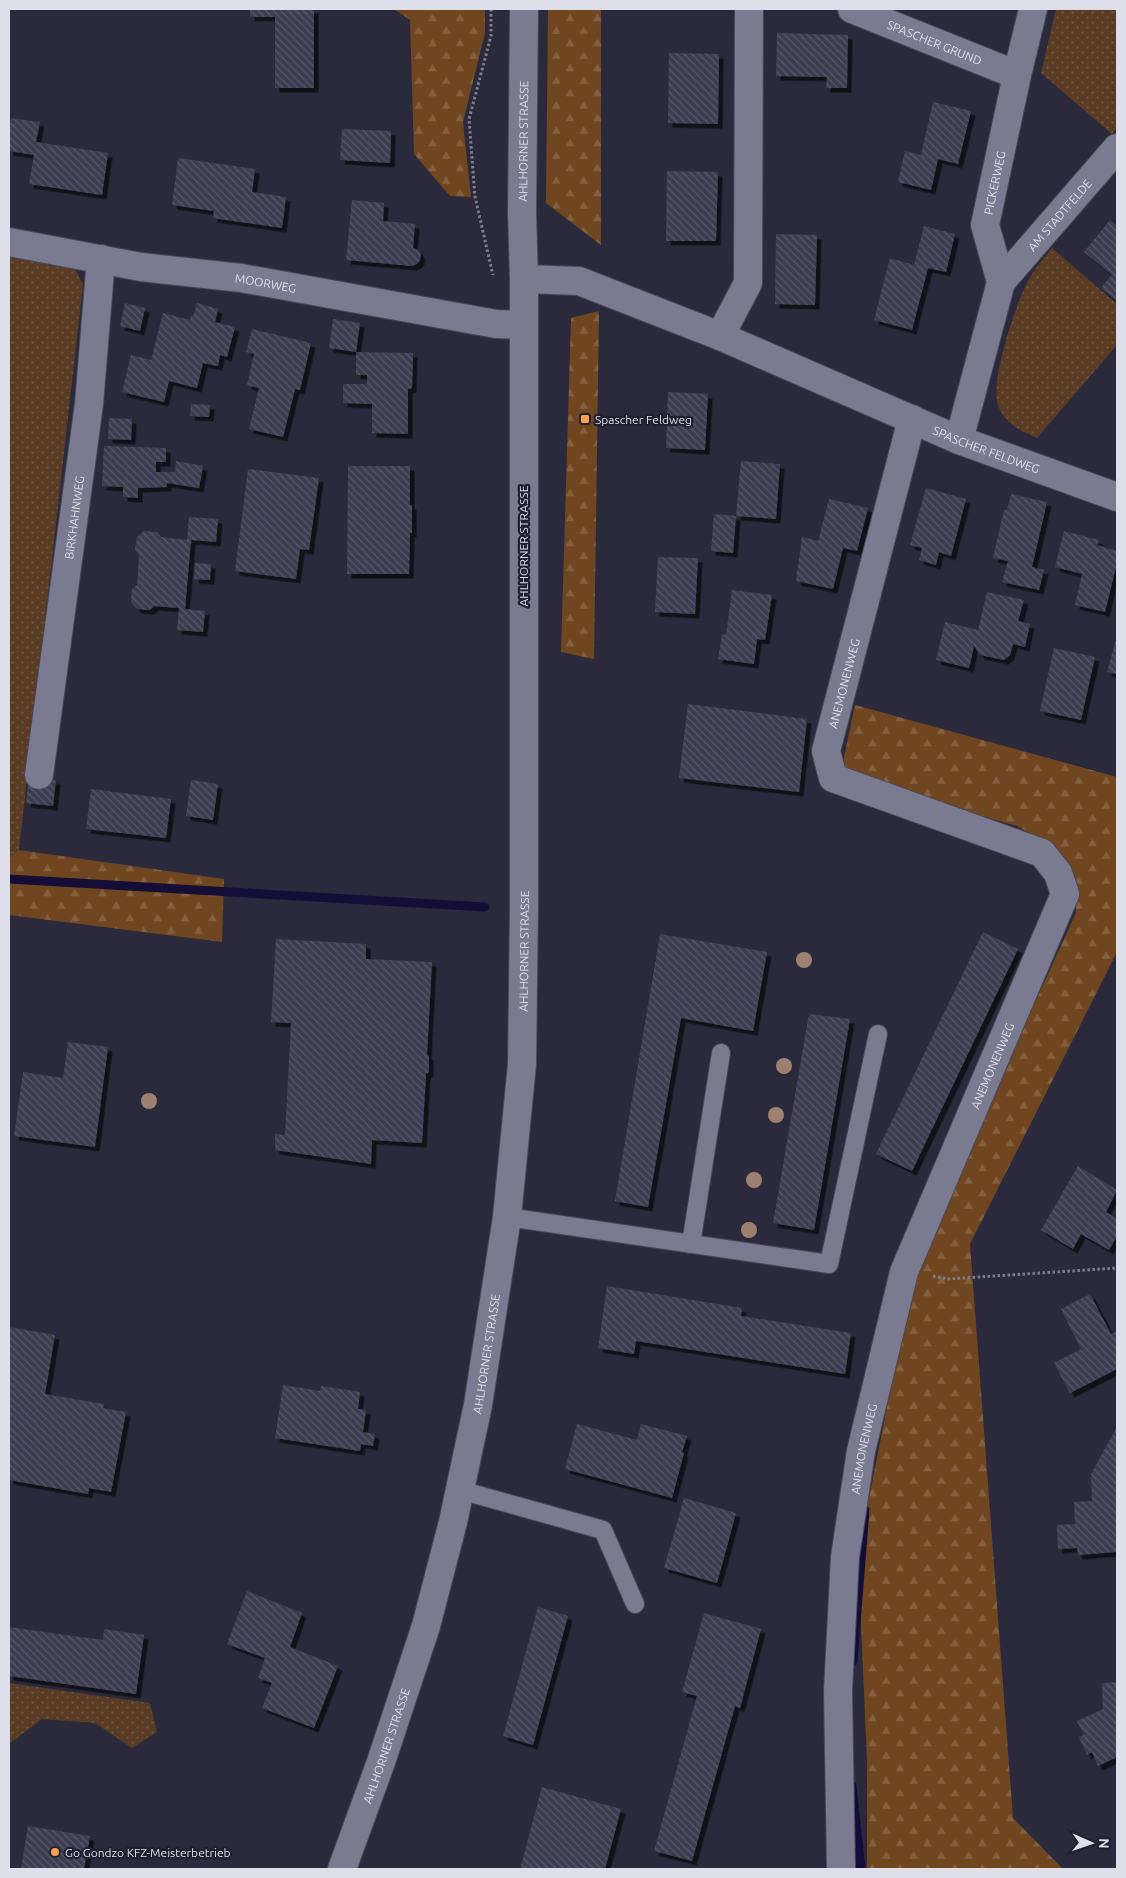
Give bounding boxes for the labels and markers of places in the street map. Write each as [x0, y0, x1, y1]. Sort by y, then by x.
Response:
marker: Spascher Feldweg [579, 413, 591, 425]
place label: Spascher Feldweg [595, 413, 692, 426]
marker: Go Gondzo KFZ-Meisterbetrieb [49, 1846, 61, 1858]
place label: Go Gondzo KFZ-Meisterbetrieb [65, 1846, 231, 1859]

